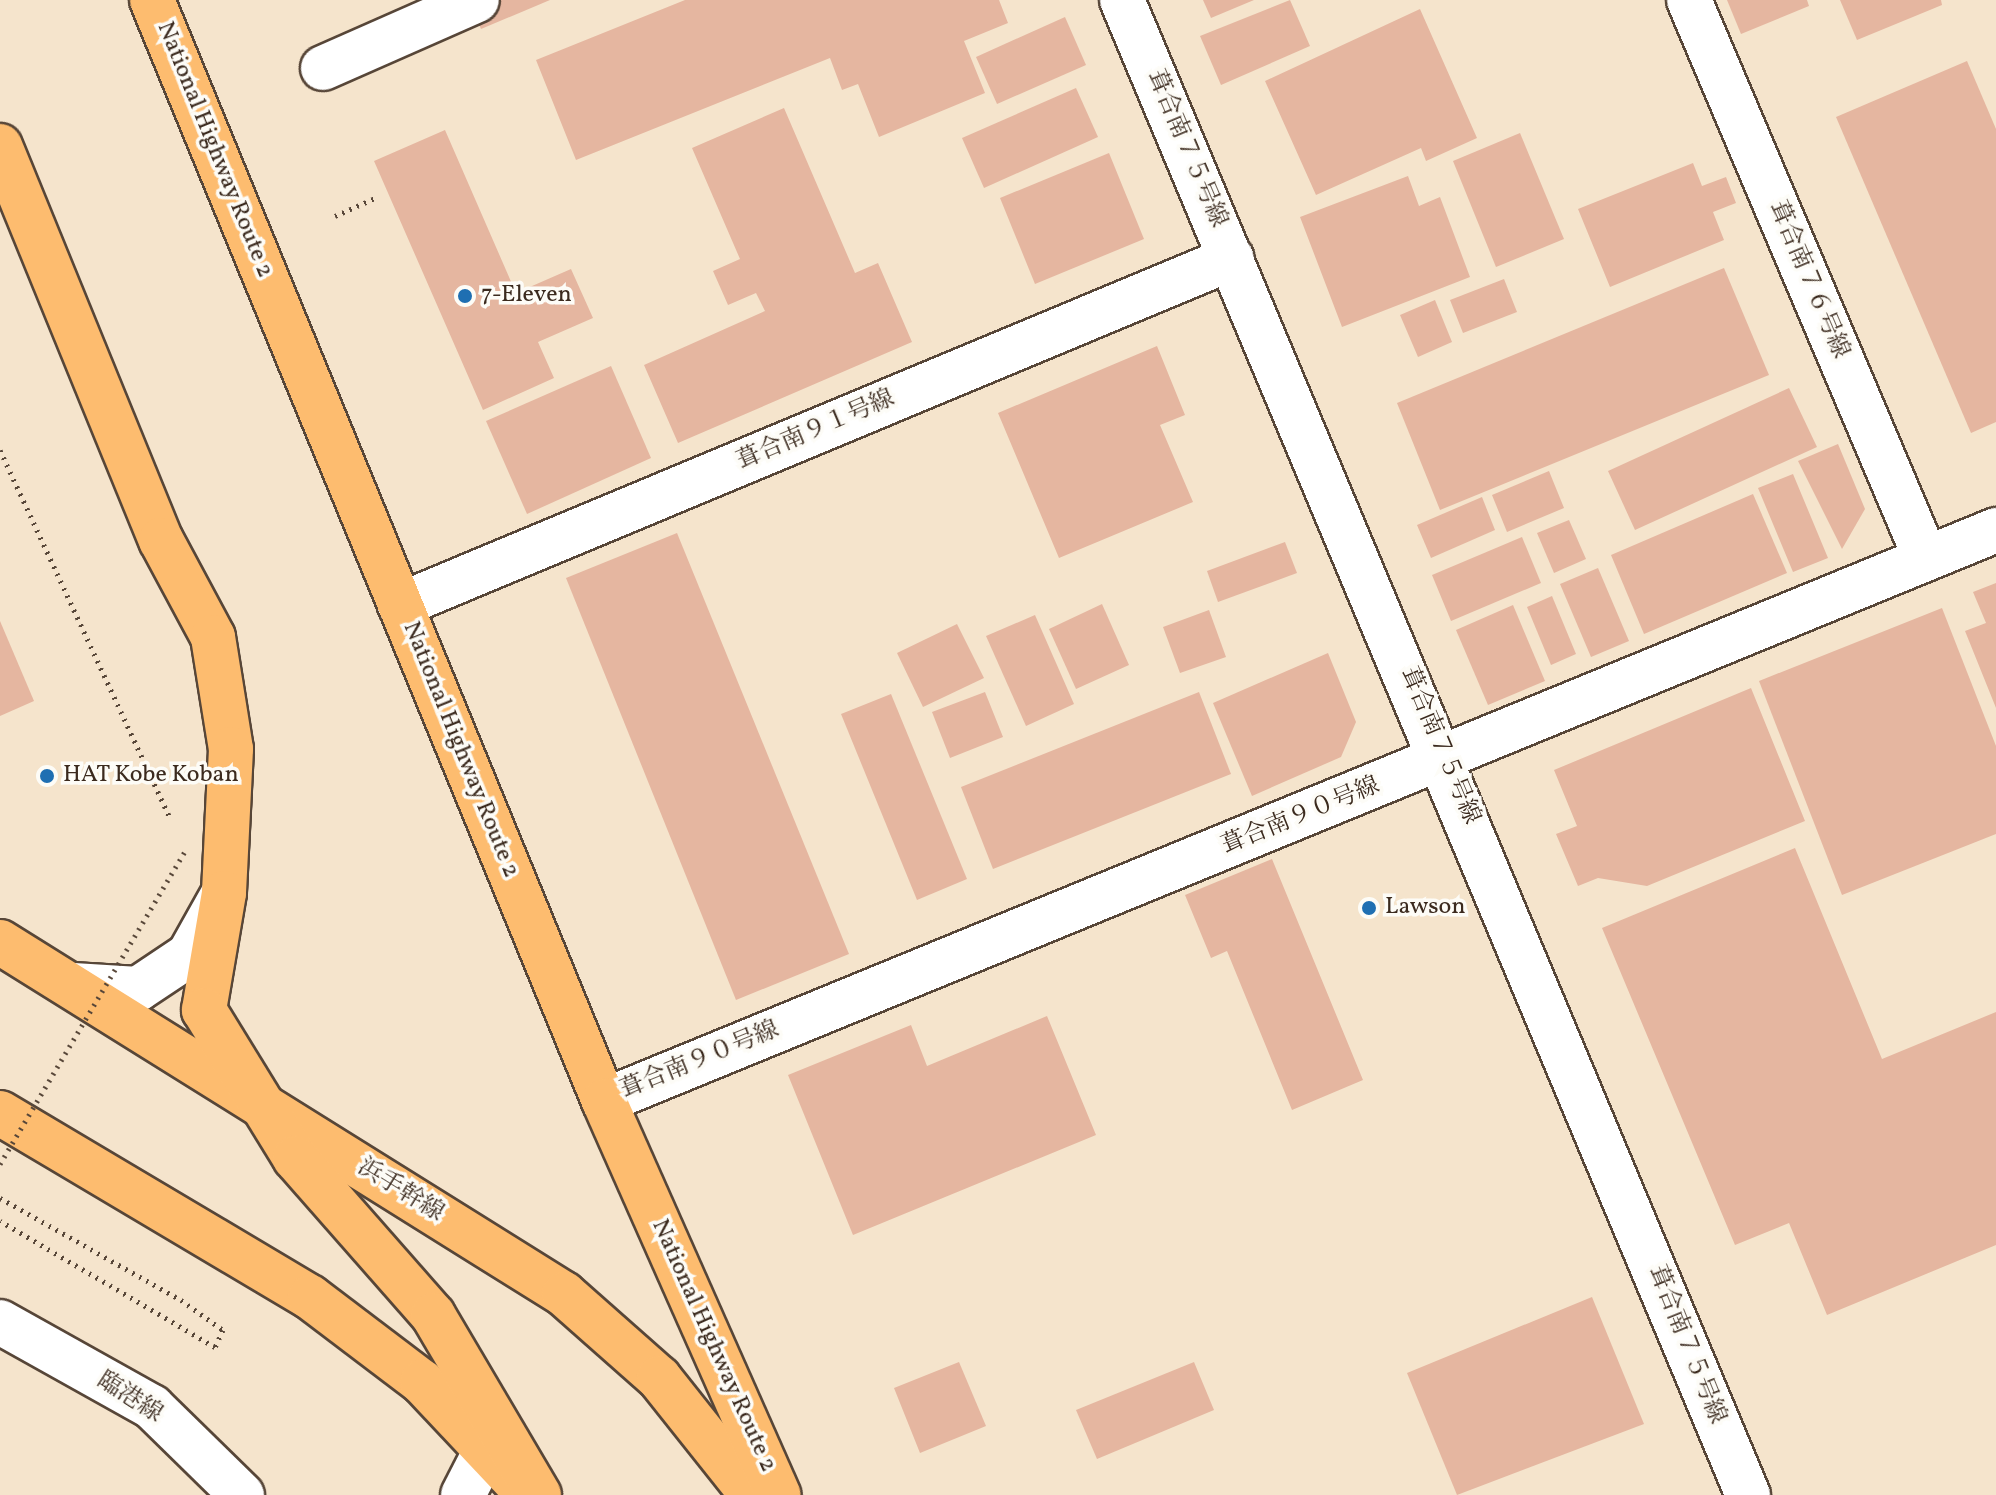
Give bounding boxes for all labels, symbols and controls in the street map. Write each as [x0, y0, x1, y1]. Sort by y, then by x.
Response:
street label: National Highway Route 2 [149, 18, 279, 282]
street label: 葺合南７５号線 [1140, 66, 1232, 232]
street label: 葺合南７６号線 [1762, 197, 1854, 363]
place label: 7-Eleven [481, 282, 572, 310]
marker: 7-Eleven [456, 287, 474, 305]
street label: 葺合南９１号線 [733, 385, 899, 477]
street label: National Highway Route 2 [395, 618, 525, 882]
street label: 葺合南７５号線 [1393, 663, 1485, 829]
place label: HAT Kobe Koban [63, 762, 240, 790]
marker: HAT Kobe Koban [38, 767, 56, 785]
street label: 葺合南９０号線 [1218, 772, 1384, 862]
place label: Lawson [1385, 894, 1466, 922]
marker: Lawson [1360, 899, 1378, 917]
street label: 葺合南９０号線 [617, 1016, 783, 1106]
street label: 浜手幹線 [352, 1153, 448, 1229]
street label: National Highway Route 2 [644, 1215, 782, 1477]
street label: 葺合南７５号線 [1641, 1262, 1731, 1428]
street label: 臨港線 [91, 1366, 167, 1430]

